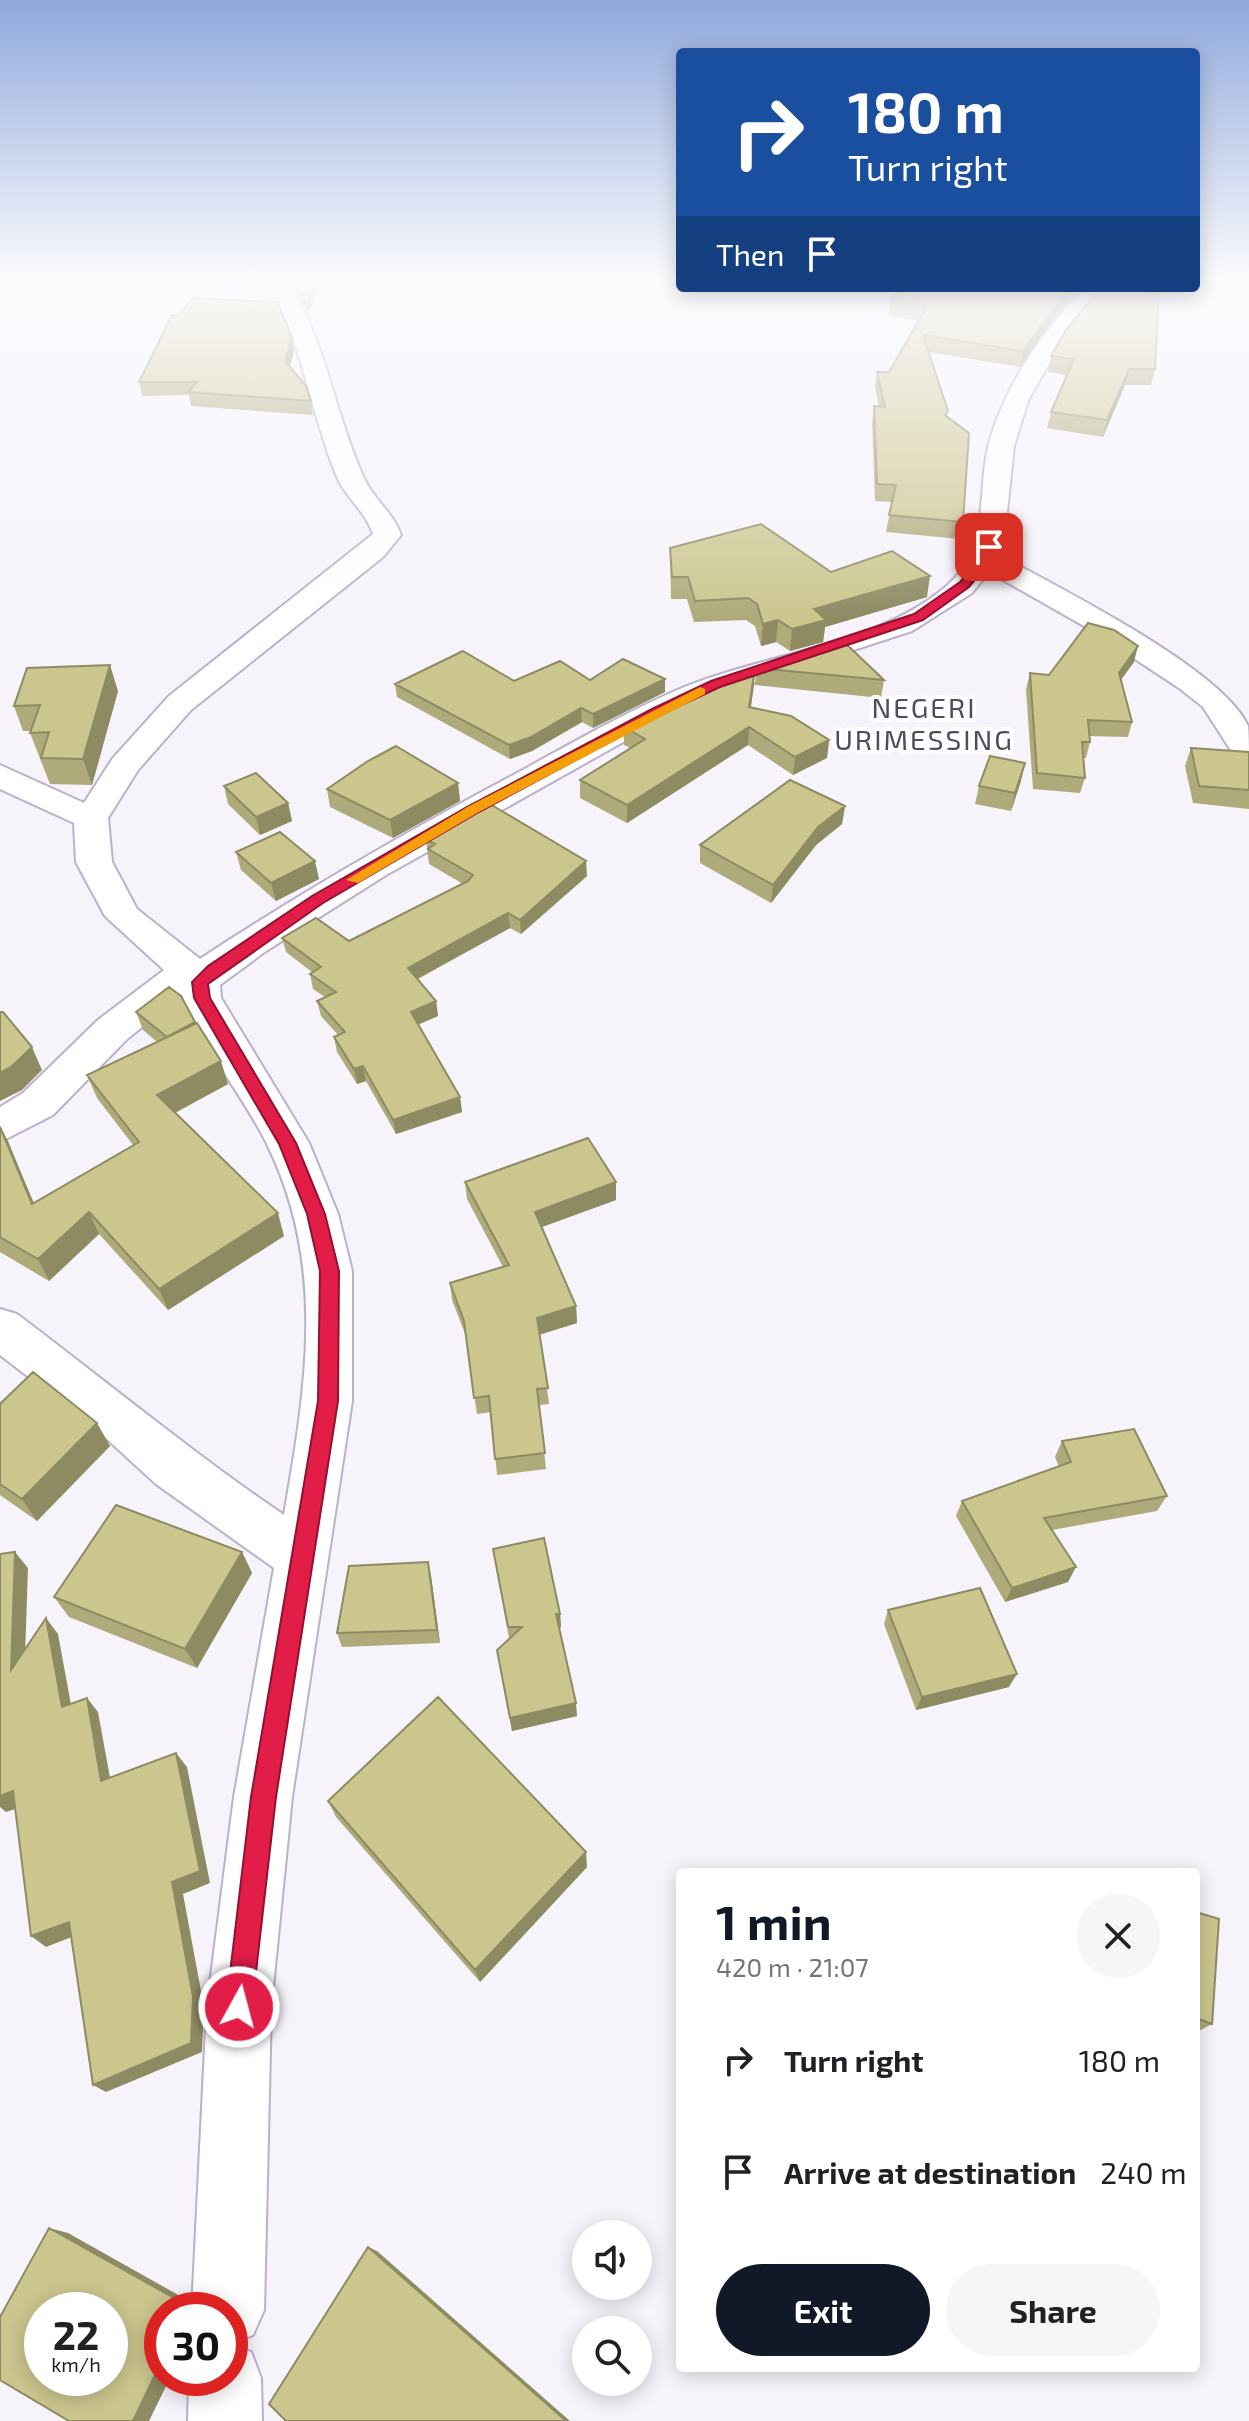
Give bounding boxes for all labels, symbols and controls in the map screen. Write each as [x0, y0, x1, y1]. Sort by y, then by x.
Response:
text: 180 m [848, 77, 1004, 144]
icon: right [716, 80, 820, 184]
text: Turn right [848, 145, 1008, 188]
icon: arrive [800, 232, 844, 276]
text: Then [716, 236, 784, 272]
pin [955, 513, 1023, 581]
icon: arrive [967, 525, 1011, 569]
district label: NEGERI URIMESSING [834, 690, 1014, 756]
text: 1 min [716, 1892, 832, 1950]
button: close [1076, 1894, 1160, 1978]
text: 420 m · 21:07 [716, 1951, 869, 1982]
position arrow [197, 1965, 281, 2049]
icon: right [716, 2038, 760, 2082]
text: Turn right [784, 2042, 924, 2078]
text: 180 m [1079, 2042, 1160, 2078]
icon: arrive [716, 2150, 760, 2194]
text: Arrive at destination [784, 2154, 1076, 2190]
text: 240 m [1100, 2154, 1187, 2190]
map controls [572, 2220, 652, 2396]
button: sound [572, 2220, 652, 2300]
button: Exit [716, 2264, 930, 2356]
button: Share [946, 2264, 1160, 2356]
speed limit sign: 30 [144, 2292, 248, 2396]
text: 22 [53, 2310, 99, 2358]
button: search [572, 2316, 652, 2396]
text: km/h [51, 2352, 101, 2376]

